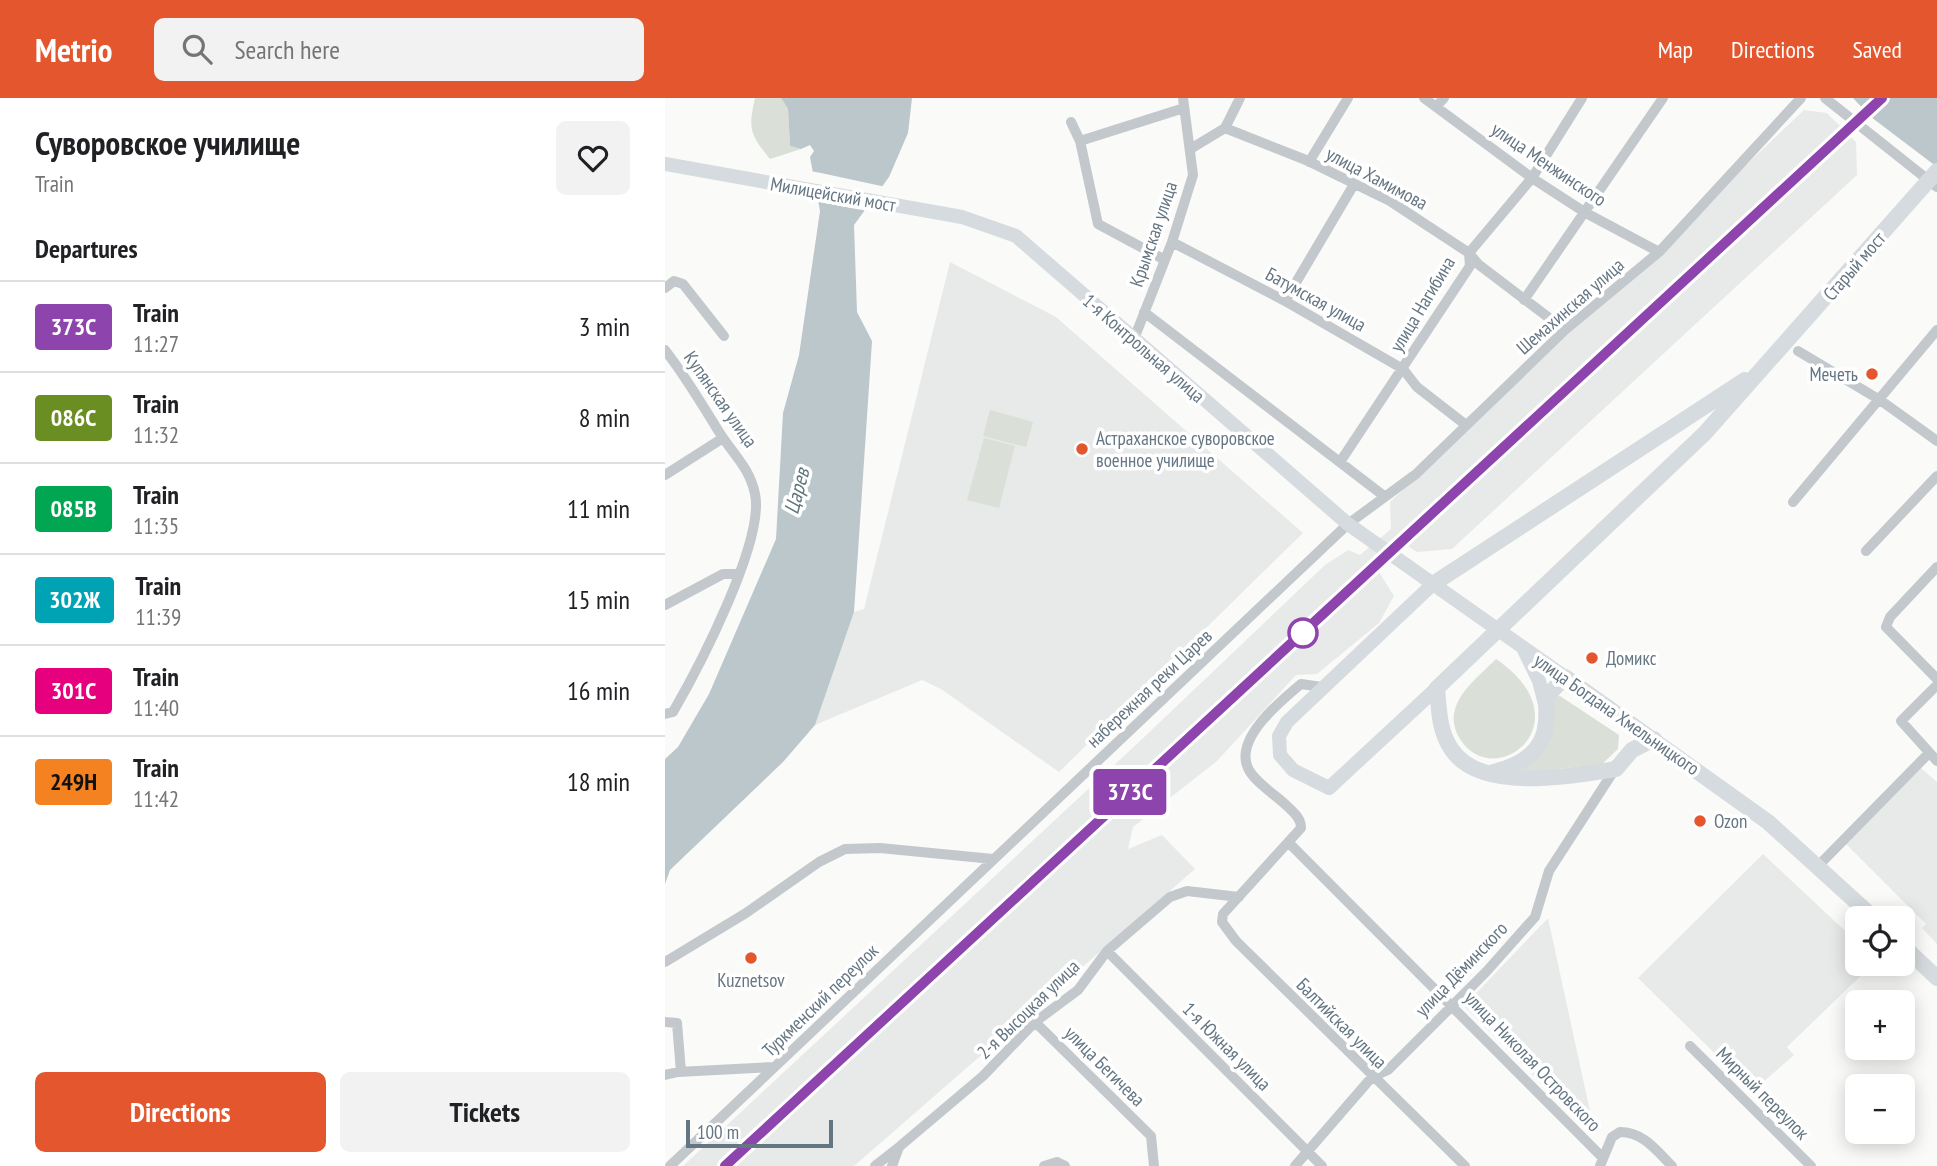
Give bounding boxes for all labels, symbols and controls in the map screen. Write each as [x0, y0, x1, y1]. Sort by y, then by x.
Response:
search box [154, 18, 644, 81]
text: Metrio [35, 28, 112, 71]
icon: search [178, 30, 216, 68]
text: Search here [234, 33, 340, 66]
text: Map [1658, 34, 1693, 65]
text: Directions [1731, 34, 1815, 65]
text: Saved [1853, 34, 1902, 65]
street label: улица Менжинского [1487, 117, 1611, 211]
text: Суворовское училище [35, 121, 300, 164]
button: heart [556, 121, 630, 195]
street label: улица Хамимова [1322, 141, 1432, 215]
text: Train [35, 169, 74, 198]
street label: Милицейский мост [769, 171, 898, 217]
street label: Крымская улица [1124, 178, 1182, 290]
street label: Старый мост [1818, 226, 1891, 305]
text: Departures [35, 232, 138, 265]
street label: улица Нагибина [1384, 252, 1460, 356]
street label: Шемахинская улица [1511, 253, 1629, 359]
street label: Батумская улица [1262, 262, 1370, 336]
street label: 1-я Контрольная улица [1078, 288, 1210, 408]
text: Train [133, 296, 179, 329]
text: 3 min [579, 310, 630, 343]
text: 373C [51, 311, 96, 342]
text: 11:27 [133, 329, 179, 358]
street label: Купянская улица [679, 346, 763, 452]
place label: Мечеть [1809, 362, 1858, 386]
marker: Мечеть [1864, 366, 1880, 382]
text: Train [133, 387, 179, 420]
text: 8 min [579, 401, 630, 434]
text: 086С [51, 402, 96, 433]
text: 11:32 [133, 420, 179, 449]
place label: Астраханское суворовское военное училище [1096, 426, 1275, 472]
marker: Астраханское суворовское военное училище [1074, 441, 1090, 457]
water label: Царев [777, 464, 816, 517]
text: Train [133, 478, 179, 511]
text: 11 min [567, 492, 630, 525]
text: 085В [50, 493, 97, 524]
text: 11:35 [133, 511, 179, 540]
text: Train [135, 569, 181, 602]
text: 15 min [567, 583, 630, 616]
text: 302Ж [49, 584, 100, 615]
text: 11:39 [135, 602, 181, 631]
unlabelled marker [1288, 618, 1318, 648]
street label: набережная реки Царев [1081, 624, 1217, 752]
place label: Домикс [1606, 646, 1657, 670]
street label: улица Богдана Хмельницкого [1530, 648, 1704, 780]
marker: Домикс [1584, 650, 1600, 666]
text: Train [133, 660, 179, 693]
text: 16 min [567, 674, 630, 707]
text: 301С [51, 675, 96, 706]
text: 11:40 [133, 693, 179, 722]
text: Train [133, 751, 179, 784]
text: 18 min [567, 765, 630, 798]
text: 249Н [50, 766, 97, 797]
line badge: 373C [1081, 769, 1179, 815]
text: 373C [1107, 776, 1153, 807]
text: 11:42 [133, 784, 179, 813]
place label: Ozon [1714, 809, 1747, 833]
marker: Ozon [1692, 813, 1708, 829]
map controls [1845, 906, 1915, 1144]
button: locate [1845, 906, 1915, 976]
street label: улица Дёминского [1410, 917, 1512, 1021]
street label: Туркменский переулок [757, 938, 884, 1061]
marker: Kuznetsov [743, 950, 759, 966]
street label: 2-я Высоцкая улица [972, 954, 1084, 1064]
place label: Kuznetsov [717, 968, 785, 992]
street label: Балтийская улица [1292, 973, 1392, 1073]
street label: улица Николая Островского [1460, 986, 1606, 1136]
button: + [1845, 990, 1915, 1060]
street label: 1-я Южная улица [1178, 997, 1276, 1095]
street label: улица Бегичева [1060, 1021, 1150, 1111]
street label: Мирный переулок [1712, 1042, 1815, 1145]
button: Directions [35, 1072, 326, 1152]
button: Tickets [340, 1072, 630, 1152]
button: − [1845, 1074, 1915, 1144]
scale bar [686, 1117, 833, 1149]
text: 100 m [697, 1120, 739, 1144]

